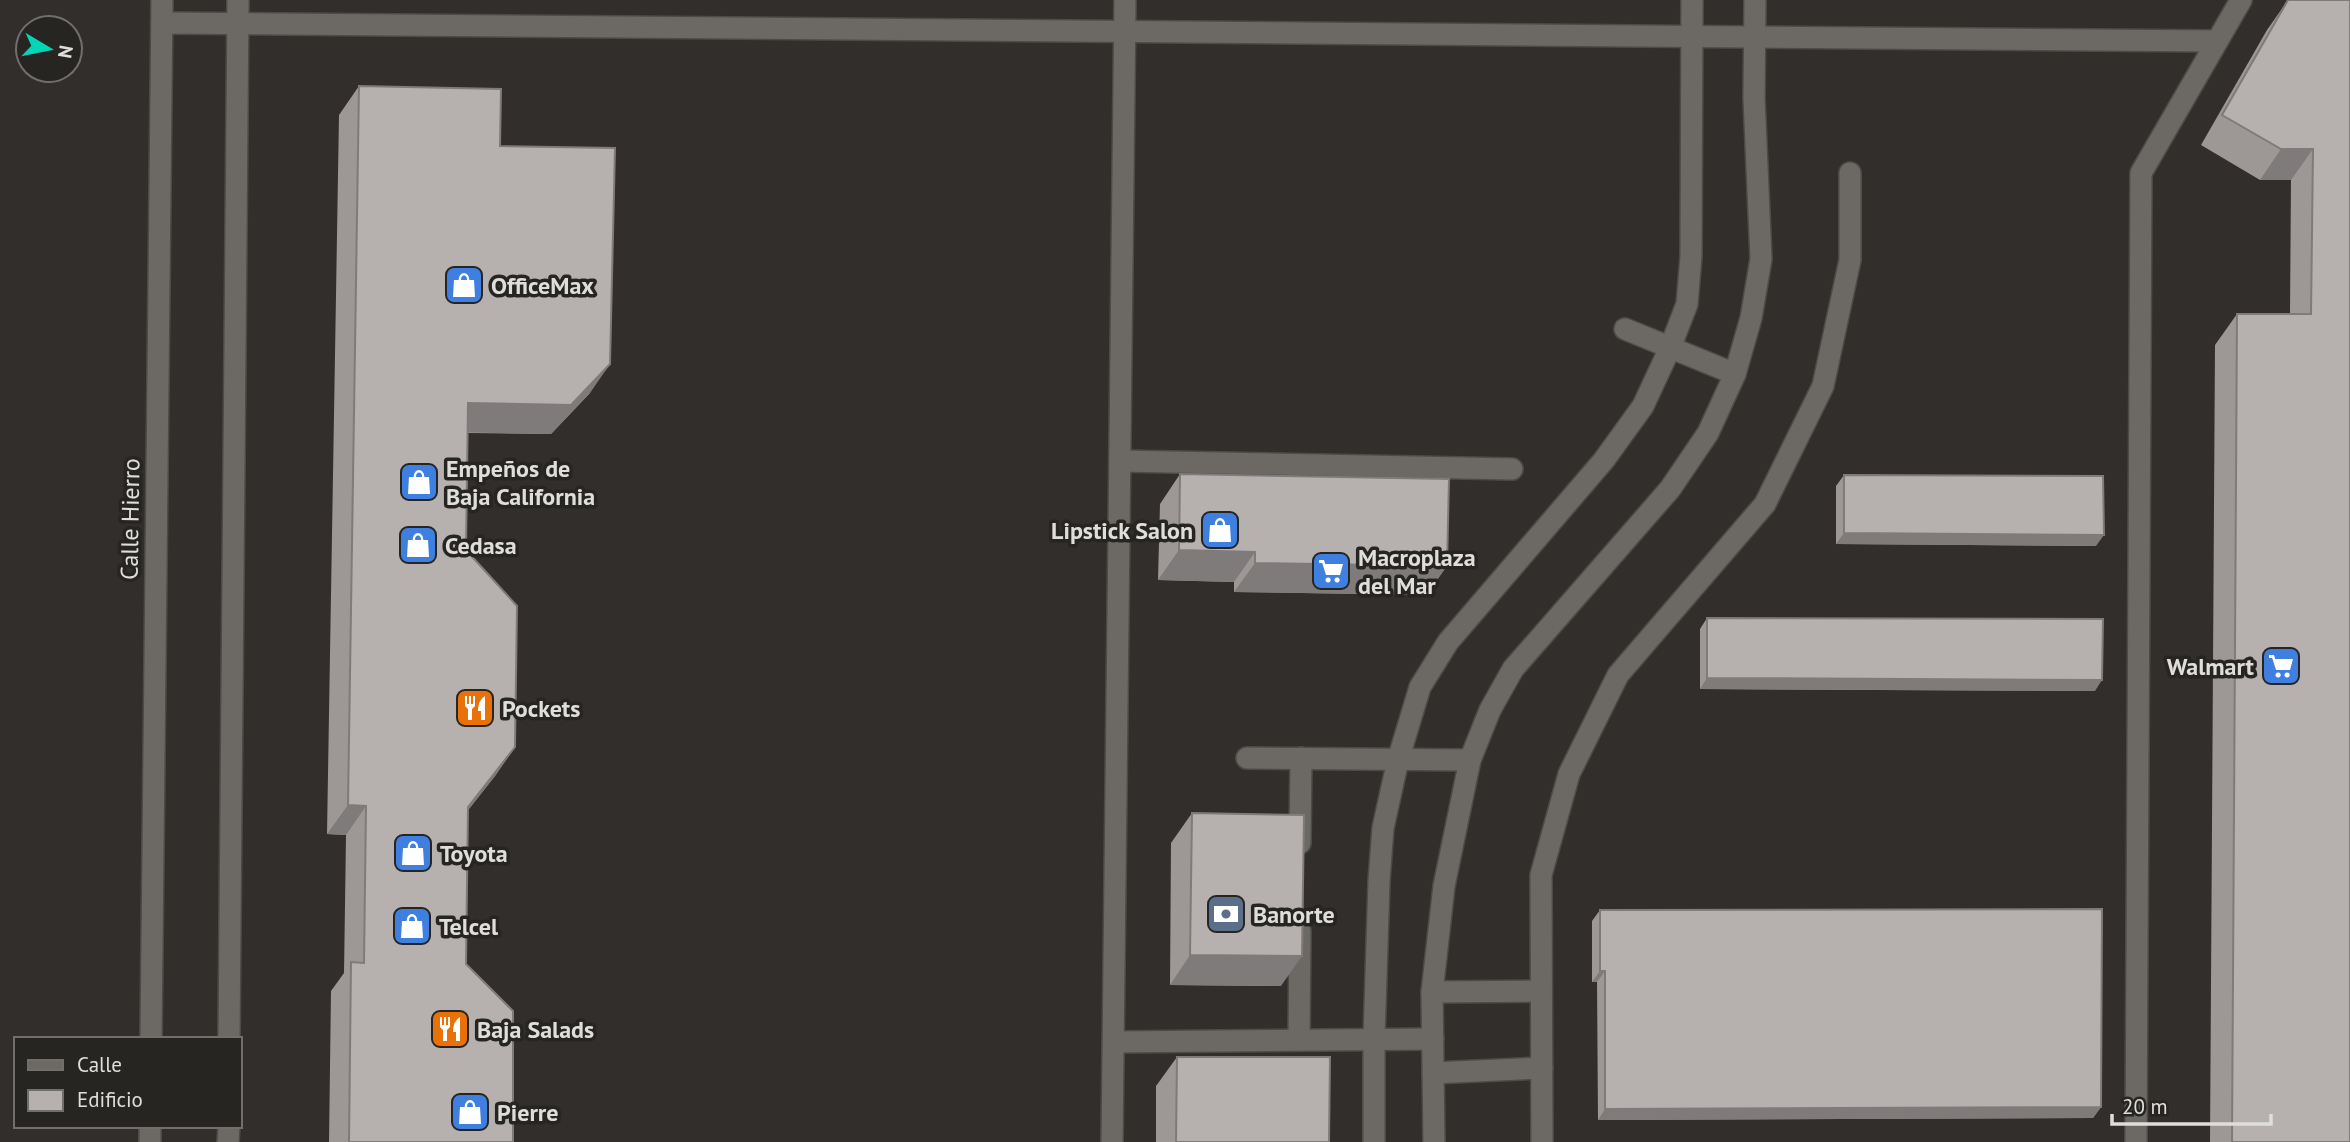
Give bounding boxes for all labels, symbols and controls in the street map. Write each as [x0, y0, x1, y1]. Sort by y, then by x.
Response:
north arrow [14, 14, 84, 84]
text: N [53, 44, 79, 60]
shop icon: OfficeMax [443, 264, 485, 306]
place label: OfficeMax [491, 270, 594, 301]
place label: Empeños de Baja California [446, 453, 595, 512]
street label: Calle Hierro [113, 458, 147, 580]
shop icon: Empeños de Baja California [398, 461, 440, 503]
shop icon: Lipstick Salon [1199, 509, 1241, 551]
place label: Lipstick Salon [1051, 515, 1193, 546]
shop icon: Cedasa [397, 524, 439, 566]
place label: Cedasa [445, 530, 517, 561]
place label: Macroplaza del Mar [1358, 542, 1476, 601]
supermarket icon: Macroplaza del Mar [1310, 550, 1352, 592]
supermarket icon: Walmart [2260, 645, 2302, 687]
place label: Walmart [2167, 651, 2255, 682]
restaurant icon: Pockets [454, 687, 496, 729]
place label: Pockets [502, 693, 580, 724]
shop icon: Toyota [392, 832, 434, 874]
place label: Toyota [440, 838, 508, 869]
bank icon: Banorte [1205, 893, 1247, 935]
place label: Banorte [1253, 899, 1335, 930]
shop icon: Telcel [391, 905, 433, 947]
place label: Telcel [439, 911, 499, 942]
restaurant icon: Baja Salads [429, 1008, 471, 1050]
place label: Baja Salads [477, 1014, 594, 1045]
legend [14, 1037, 242, 1128]
text: Calle [77, 1051, 122, 1078]
scale bar [2112, 1082, 2271, 1126]
text: Edificio [77, 1086, 143, 1113]
shop icon: Pierre [449, 1091, 491, 1133]
text: 20 m [2122, 1093, 2168, 1120]
place label: Pierre [497, 1097, 558, 1128]

